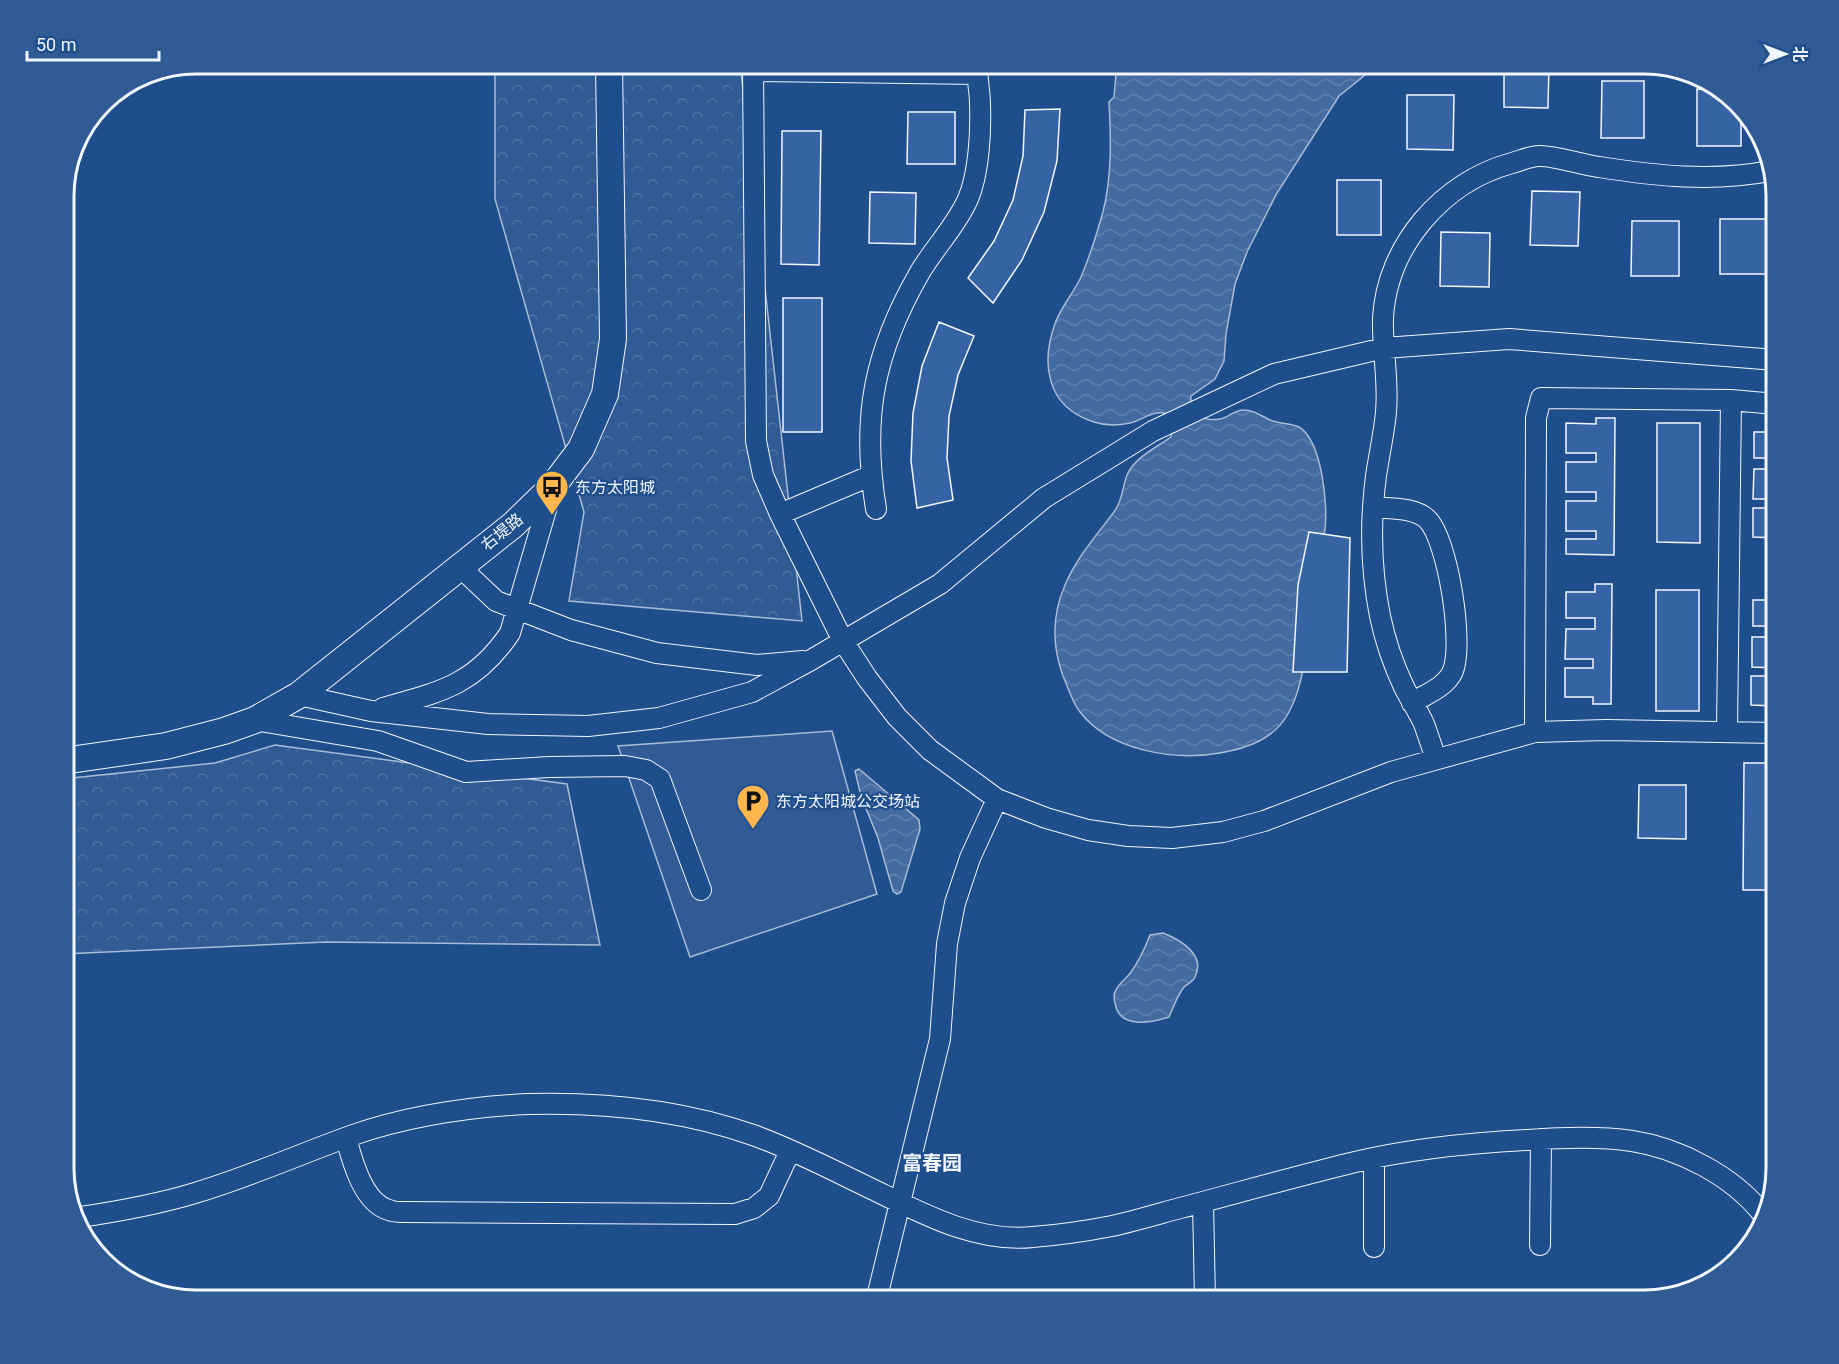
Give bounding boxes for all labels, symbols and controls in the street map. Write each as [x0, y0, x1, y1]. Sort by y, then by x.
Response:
scale bar [27, 24, 159, 62]
north arrow [1755, 24, 1815, 84]
text: 50 m [36, 34, 76, 55]
text: 北 [1790, 46, 1809, 62]
bus stop icon: 东方太阳城 [534, 469, 570, 516]
place label: 东方太阳城 [575, 478, 655, 497]
street label: 右堤路 [477, 510, 527, 554]
parking icon: 东方太阳城公交场站 [735, 783, 771, 830]
place label: 东方太阳城公交场站 [776, 792, 920, 811]
district label: 富春园 [902, 1151, 962, 1175]

